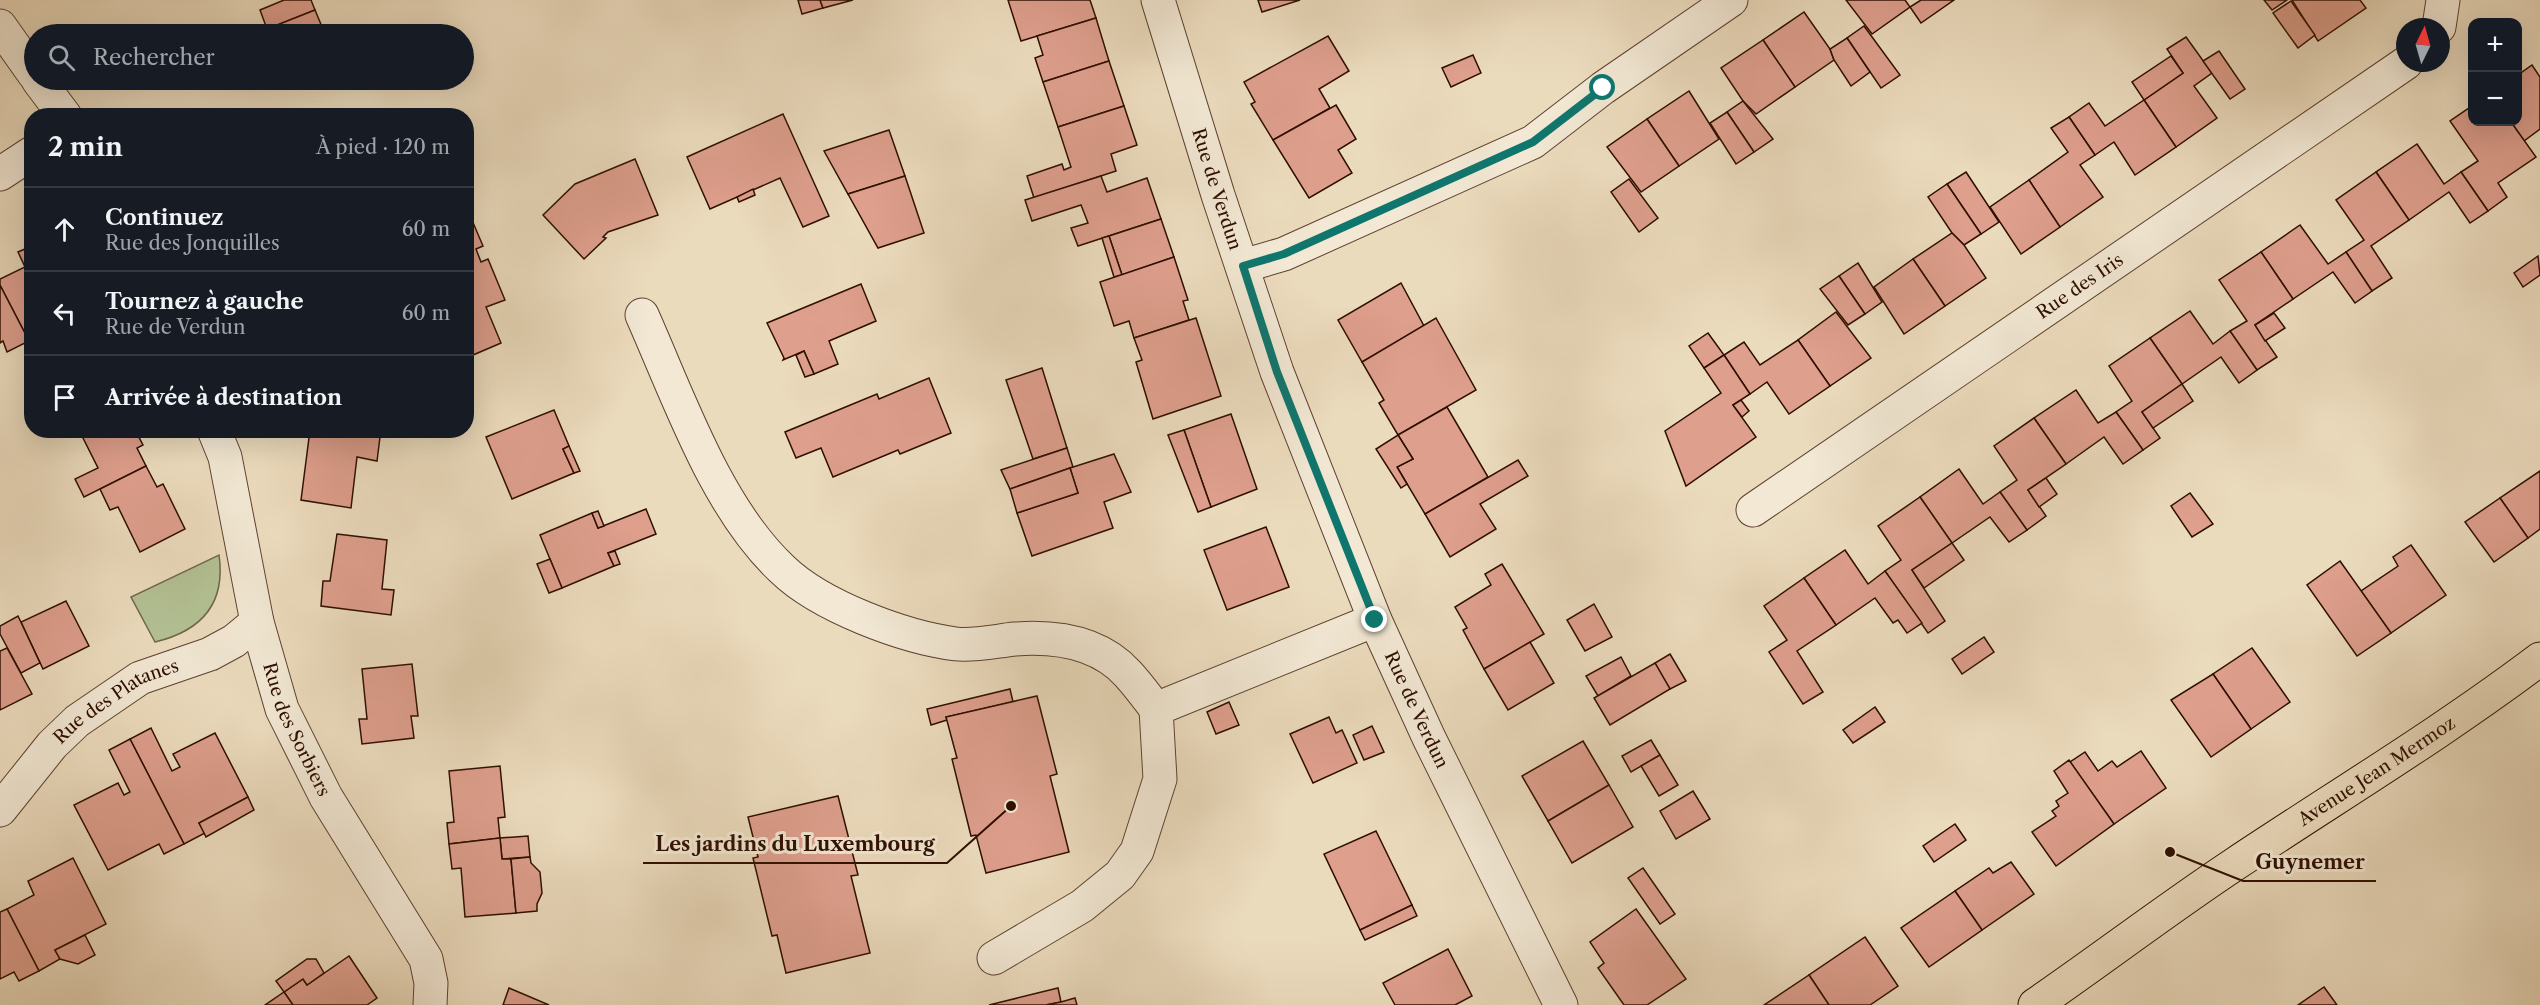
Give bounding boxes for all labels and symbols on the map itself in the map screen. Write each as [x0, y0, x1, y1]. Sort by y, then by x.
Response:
north arrow [2396, 18, 2450, 72]
route start [1589, 74, 1615, 100]
street label: Rue de Verdun [1187, 126, 1247, 253]
street label: Rue des Iris [2032, 249, 2127, 324]
route end [1361, 606, 1387, 632]
street label: Rue de Verdun [1380, 648, 1453, 772]
street label: Rue des Platanes [49, 655, 182, 749]
street label: Rue des Sorbiers [258, 660, 335, 800]
street label: Avenue Jean Mermoz [2293, 712, 2459, 831]
callout: Les jardins du Luxembourg [643, 825, 947, 863]
text: Les jardins du Luxembourg [655, 832, 935, 856]
callout: Guynemer [2243, 843, 2376, 881]
text: Guynemer [2255, 850, 2365, 874]

